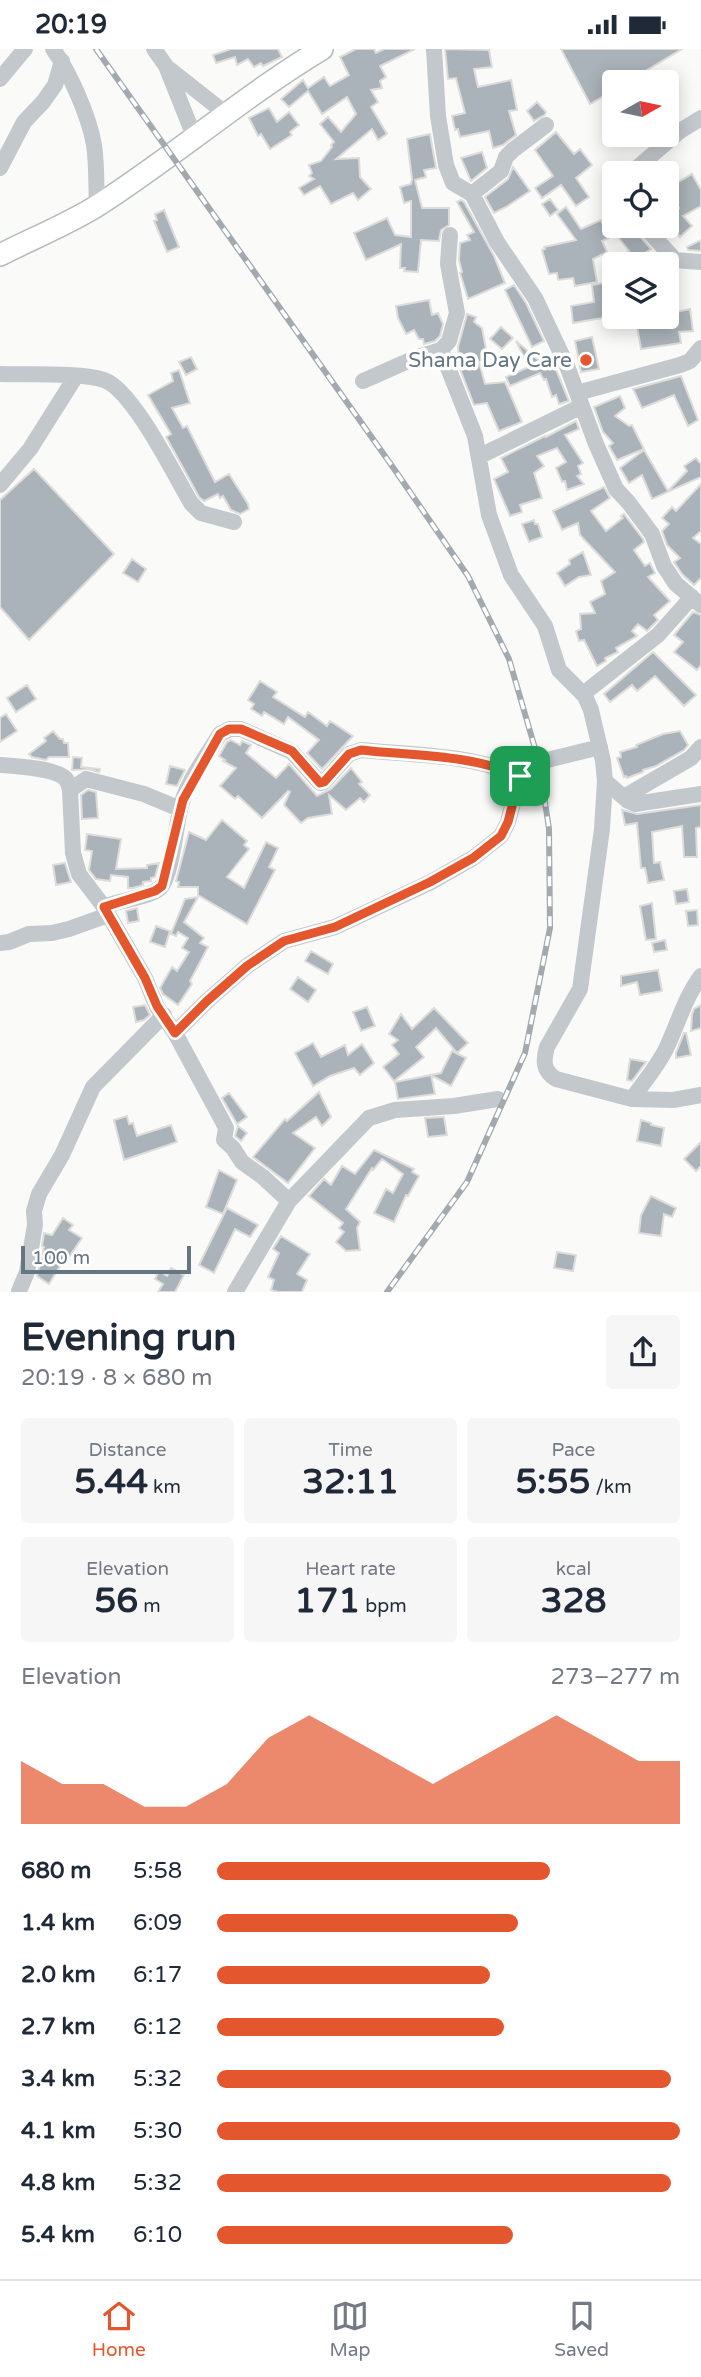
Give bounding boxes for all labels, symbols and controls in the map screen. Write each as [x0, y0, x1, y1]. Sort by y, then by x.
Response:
text: 20:19 [35, 9, 107, 40]
north arrow [602, 70, 679, 147]
map controls [602, 70, 679, 329]
button: locate [602, 161, 679, 238]
button: layers [602, 252, 679, 329]
place label: Shama Day Care [408, 348, 572, 373]
marker: Shama Day Care [578, 352, 594, 368]
pin [490, 746, 550, 806]
icon: arrive [501, 757, 539, 795]
scale bar [21, 1243, 191, 1275]
text: 100 m [32, 1247, 90, 1269]
text: Evening run [21, 1315, 236, 1361]
button: share [606, 1315, 680, 1389]
text: 20:19 · 8 × 680 m [21, 1364, 212, 1392]
text: Distance [88, 1439, 167, 1461]
text: Time [328, 1439, 373, 1461]
text: Pace [552, 1439, 595, 1461]
text: 5.44 [74, 1461, 148, 1503]
text: 32:11 [302, 1461, 399, 1503]
text: 5:55 [515, 1461, 590, 1503]
text: km [148, 1476, 181, 1498]
text: /km [590, 1476, 632, 1498]
text: Elevation [86, 1558, 169, 1580]
text: Heart rate [305, 1558, 396, 1580]
text: kcal [556, 1558, 591, 1580]
text: 56 [94, 1580, 138, 1622]
text: 171 [294, 1580, 360, 1622]
text: 328 [541, 1580, 606, 1622]
text: m [138, 1595, 161, 1617]
text: bpm [360, 1595, 407, 1617]
text: Elevation [21, 1663, 122, 1691]
text: 273–277 m [551, 1663, 680, 1691]
text: 680 m [21, 1857, 91, 1885]
text: 5:58 [133, 1857, 182, 1885]
text: 1.4 km [21, 1909, 95, 1937]
text: 6:09 [133, 1909, 182, 1937]
text: 2.0 km [21, 1961, 96, 1989]
text: 6:17 [133, 1961, 182, 1989]
text: 2.7 km [21, 2013, 95, 2041]
text: 6:12 [133, 2013, 182, 2041]
text: 3.4 km [21, 2065, 95, 2093]
text: 5:32 [133, 2065, 182, 2093]
text: 4.1 km [21, 2117, 96, 2145]
text: 5:30 [133, 2117, 182, 2145]
text: 4.8 km [21, 2169, 95, 2197]
text: 5:32 [133, 2169, 182, 2197]
text: 5.4 km [21, 2221, 95, 2249]
text: 6:10 [133, 2221, 182, 2249]
tab: Home [92, 2297, 146, 2361]
tab: Map [329, 2297, 370, 2361]
tab: Saved [554, 2297, 609, 2361]

